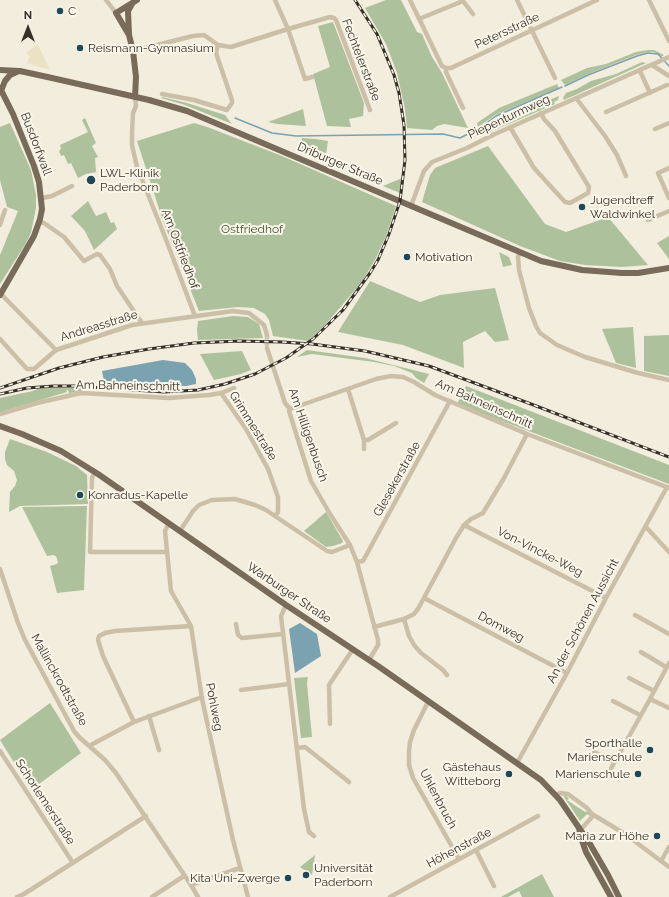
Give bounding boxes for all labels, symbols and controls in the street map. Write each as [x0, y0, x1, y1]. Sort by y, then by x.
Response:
place label: C [68, 4, 76, 18]
marker: C [55, 6, 65, 16]
north arrow [8, 8, 48, 48]
text: N [24, 9, 32, 22]
street label: Petersstraße [472, 10, 542, 52]
street label: Fechtelerstraße [339, 17, 383, 103]
place label: Reismann-Gymnasium [88, 41, 214, 55]
marker: Reismann-Gymnasium [75, 43, 85, 53]
street label: Piepenturmweg [466, 92, 552, 142]
street label: Busdorfwall [17, 110, 55, 178]
street label: Driburger Straße [295, 140, 385, 188]
place label: LWL-Klinik Paderborn [100, 166, 159, 194]
marker: LWL-Klinik Paderborn [85, 174, 97, 186]
place label: Jugendtreff Waldwinkel [590, 193, 655, 221]
marker: Jugendtreff Waldwinkel [577, 202, 587, 212]
street label: Am Ostfriedhof [158, 207, 202, 291]
park label: Ostfriedhof [221, 222, 283, 236]
place label: Motivation [415, 250, 473, 264]
marker: Motivation [402, 252, 412, 262]
street label: Andreasstraße [59, 307, 139, 345]
street label: Am Bahneinschnitt [433, 376, 535, 432]
street label: Am Bahneinschnitt [76, 378, 180, 394]
street label: Am Hilligenbusch [285, 386, 331, 484]
street label: Grimmestraße [226, 389, 280, 463]
street label: Glesekerstraße [371, 439, 423, 519]
place label: Konradus-Kapelle [88, 488, 188, 502]
marker: Konradus-Kapelle [75, 490, 85, 500]
street label: Von-Vincke-Weg [495, 524, 585, 580]
street label: An der Schönen Aussicht [544, 556, 622, 686]
street label: Warburger Straße [244, 559, 334, 627]
street label: Domweg [475, 609, 527, 645]
street label: Mallinckrodtstraße [28, 631, 90, 729]
street label: Pohlweg [202, 682, 226, 732]
place label: Sporthalle Marienschule [567, 736, 642, 764]
marker: Sporthalle Marienschule [645, 745, 655, 755]
street label: Schorlemerstraße [12, 757, 78, 847]
place label: Gästehaus Witteborg [443, 760, 501, 788]
street label: Uhlenbruch [416, 767, 460, 831]
place label: Marienschule [555, 767, 630, 781]
marker: Gästehaus Witteborg [504, 769, 514, 779]
marker: Marienschule [633, 769, 643, 779]
street label: Höhenstraße [424, 825, 494, 871]
place label: Maria zur Höhe [565, 829, 649, 843]
marker: Maria zur Höhe [652, 831, 662, 841]
place label: Universität Paderborn [314, 861, 373, 889]
marker: Universität Paderborn [301, 870, 311, 880]
place label: Kita Uni-Zwerge [190, 871, 280, 885]
marker: Kita Uni-Zwerge [283, 873, 293, 883]

